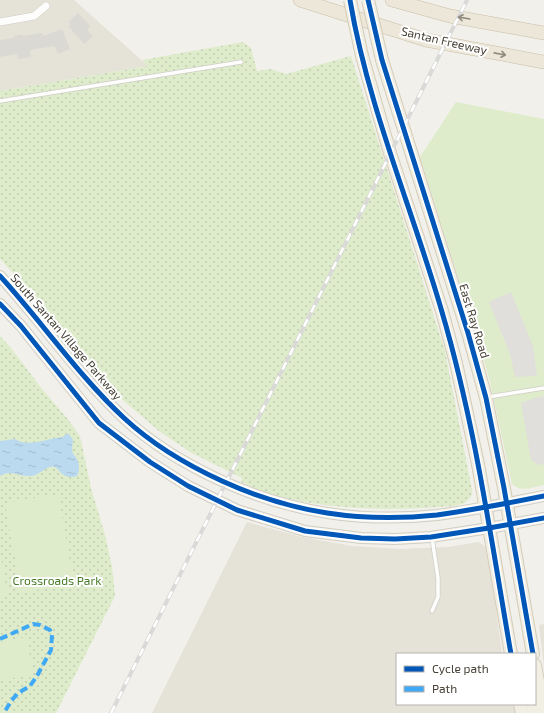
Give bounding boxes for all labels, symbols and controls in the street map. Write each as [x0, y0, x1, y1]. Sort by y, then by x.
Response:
one-way arrow [458, 14, 471, 22]
street label: Santan Freeway [400, 23, 489, 57]
one-way arrow [493, 50, 506, 58]
street label: South Santan Village Parkway [8, 270, 126, 403]
street label: East Ray Road [457, 282, 493, 360]
park label: Crossroads Park [13, 573, 101, 587]
legend [396, 653, 536, 705]
text: Cycle path [432, 661, 489, 675]
text: Path [432, 681, 457, 695]

